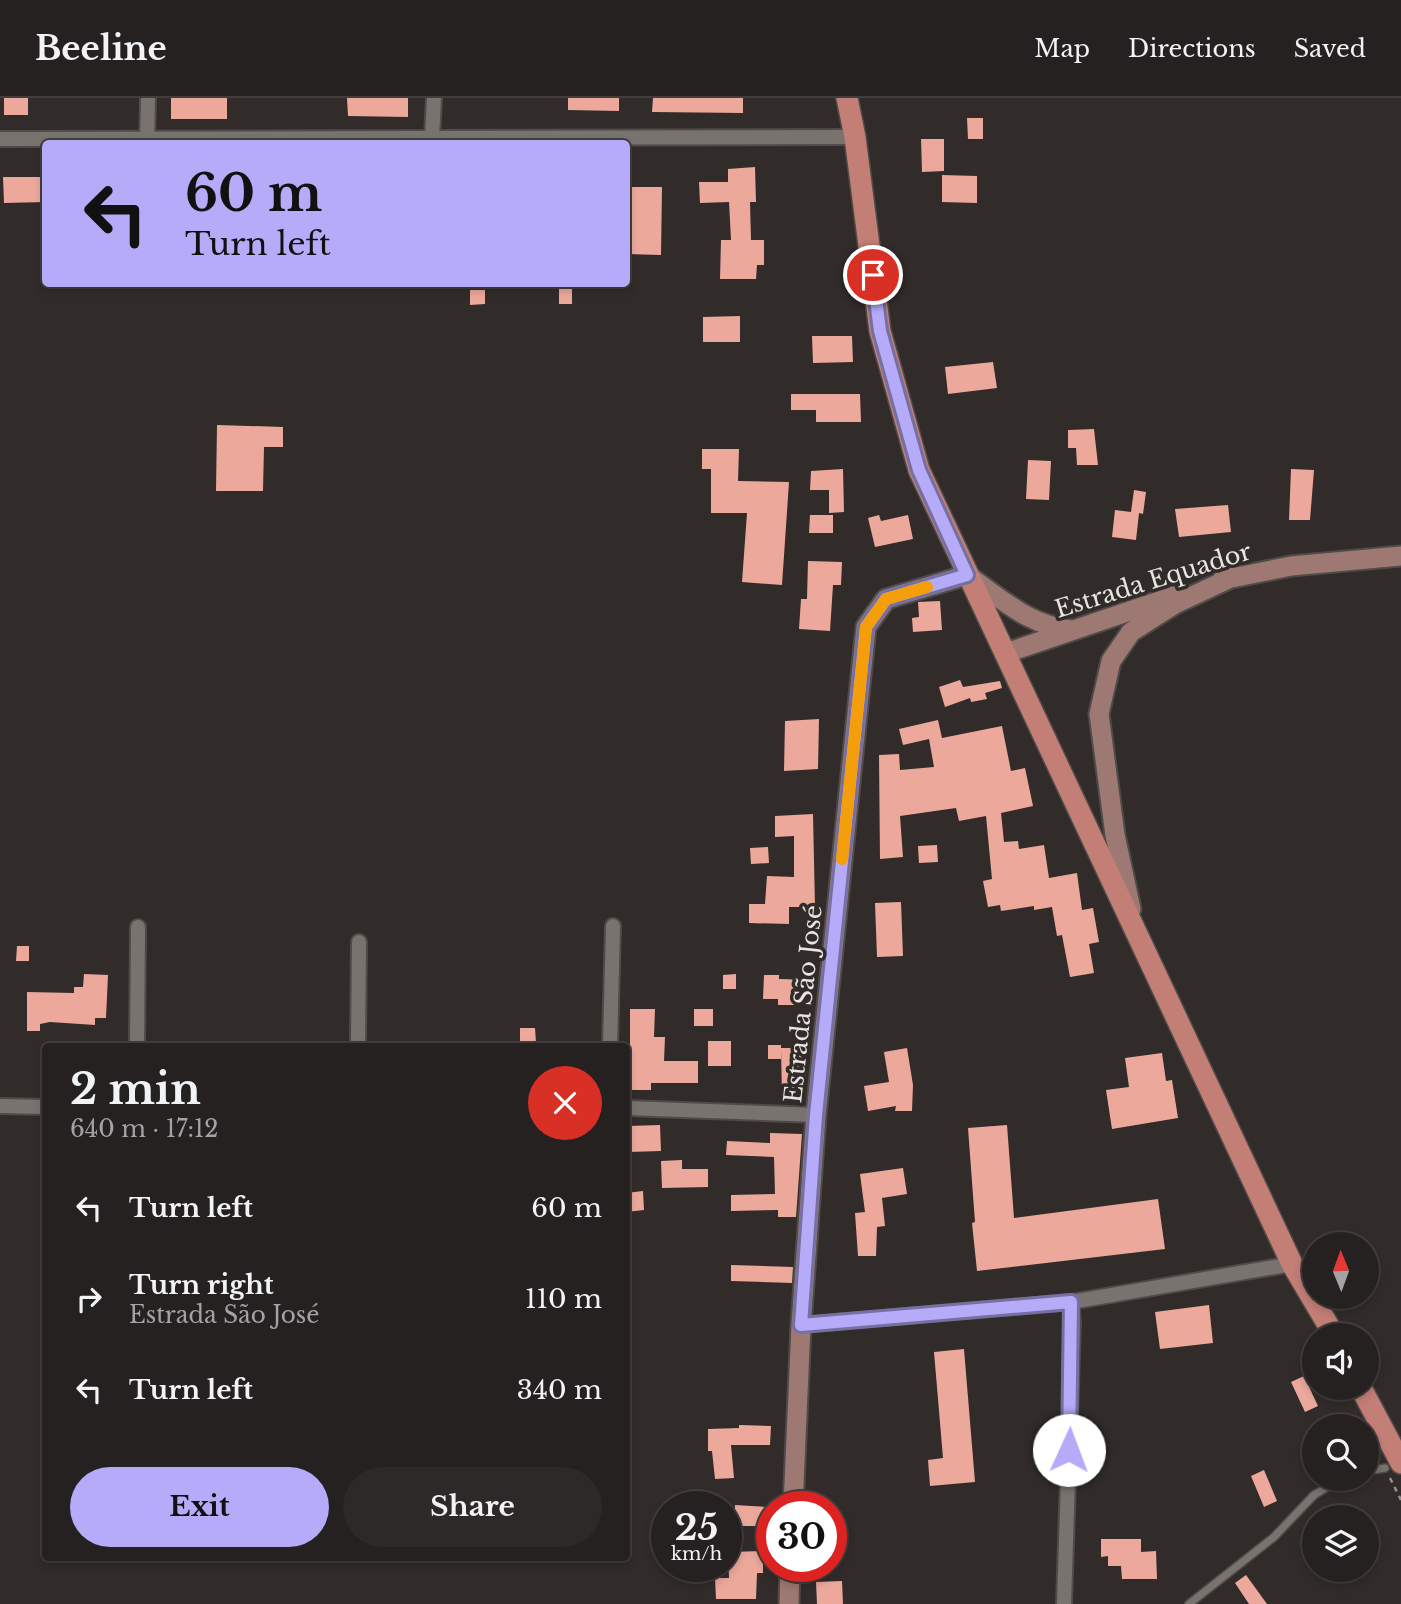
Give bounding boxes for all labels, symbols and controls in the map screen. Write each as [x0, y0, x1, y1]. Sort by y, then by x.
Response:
text: Beeline [35, 28, 167, 69]
text: Map [1034, 34, 1090, 63]
text: Directions [1128, 34, 1256, 63]
text: Saved [1294, 34, 1366, 63]
text: 60 m [185, 163, 322, 224]
icon: left [70, 168, 161, 259]
text: Turn left [185, 224, 331, 264]
pin [843, 245, 903, 305]
icon: arrive [854, 256, 892, 294]
street label: Estrada Equador [1051, 536, 1255, 624]
street label: Estrada São José [778, 904, 828, 1104]
text: 2 min [70, 1063, 201, 1115]
button: close [528, 1066, 602, 1140]
text: 640 m · 17:12 [70, 1115, 219, 1143]
icon: left [70, 1189, 108, 1227]
text: Turn left [129, 1192, 253, 1224]
text: 60 m [531, 1192, 602, 1224]
north arrow [1302, 1232, 1379, 1309]
map controls [1302, 1232, 1379, 1582]
text: Turn right [129, 1269, 274, 1301]
icon: right [70, 1280, 108, 1318]
text: 110 m [525, 1283, 602, 1315]
text: Estrada São José [129, 1301, 320, 1329]
button: sound [1302, 1323, 1379, 1400]
icon: left [70, 1371, 108, 1409]
text: Turn left [129, 1374, 253, 1406]
text: 340 m [517, 1374, 602, 1406]
position arrow [1032, 1413, 1106, 1487]
button: search [1302, 1414, 1379, 1491]
button: Exit [70, 1467, 329, 1547]
button: Share [343, 1467, 602, 1547]
speed limit sign: 30 [756, 1491, 847, 1582]
button: layers [1302, 1505, 1379, 1582]
text: 25 [675, 1506, 718, 1549]
text: km/h [671, 1543, 722, 1565]

